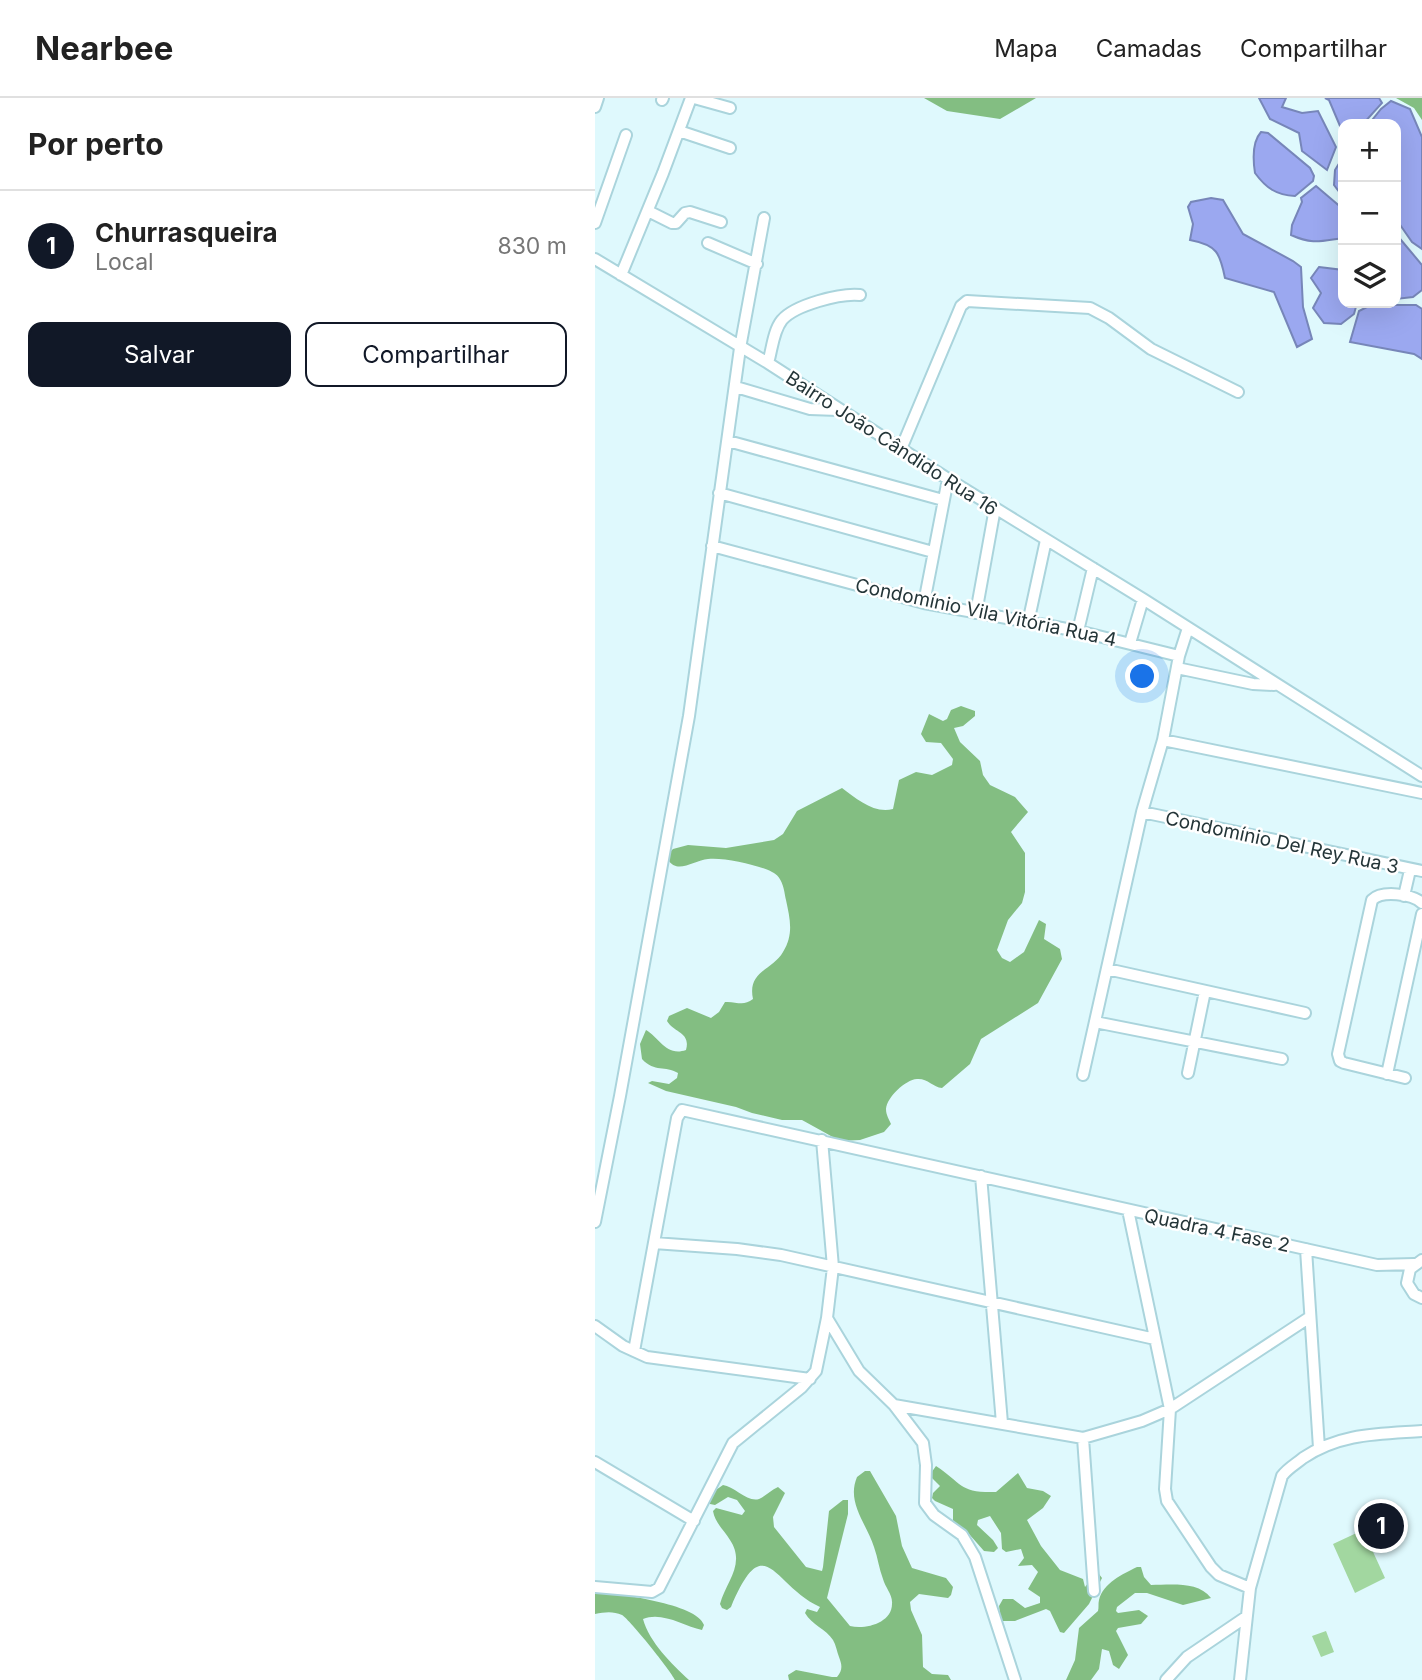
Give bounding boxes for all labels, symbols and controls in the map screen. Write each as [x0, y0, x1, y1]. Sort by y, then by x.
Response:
text: Nearbee [35, 28, 173, 68]
text: Mapa [994, 34, 1058, 63]
text: Camadas [1096, 34, 1202, 63]
text: Compartilhar [1240, 34, 1387, 63]
map controls [1338, 119, 1401, 308]
button: + [1338, 119, 1401, 182]
text: Por perto [28, 126, 164, 162]
button: − [1338, 182, 1401, 245]
text: Churrasqueira [95, 217, 278, 248]
text: 1 [46, 232, 56, 260]
text: 830 m [497, 232, 567, 260]
button: layers [1338, 245, 1401, 308]
text: Local [95, 248, 154, 276]
button: Salvar [28, 322, 291, 387]
button: Compartilhar [305, 322, 567, 387]
street label: Bairro João Cândido Rua 16 [782, 366, 1002, 521]
street label: Condomínio Vila Vitória Rua 4 [853, 574, 1119, 651]
your location [1125, 659, 1159, 693]
street label: Condomínio Del Rey Rua 3 [1163, 807, 1401, 878]
street label: Quadra 4 Fase 2 [1142, 1204, 1292, 1257]
pin: 1 [1358, 1500, 1404, 1552]

